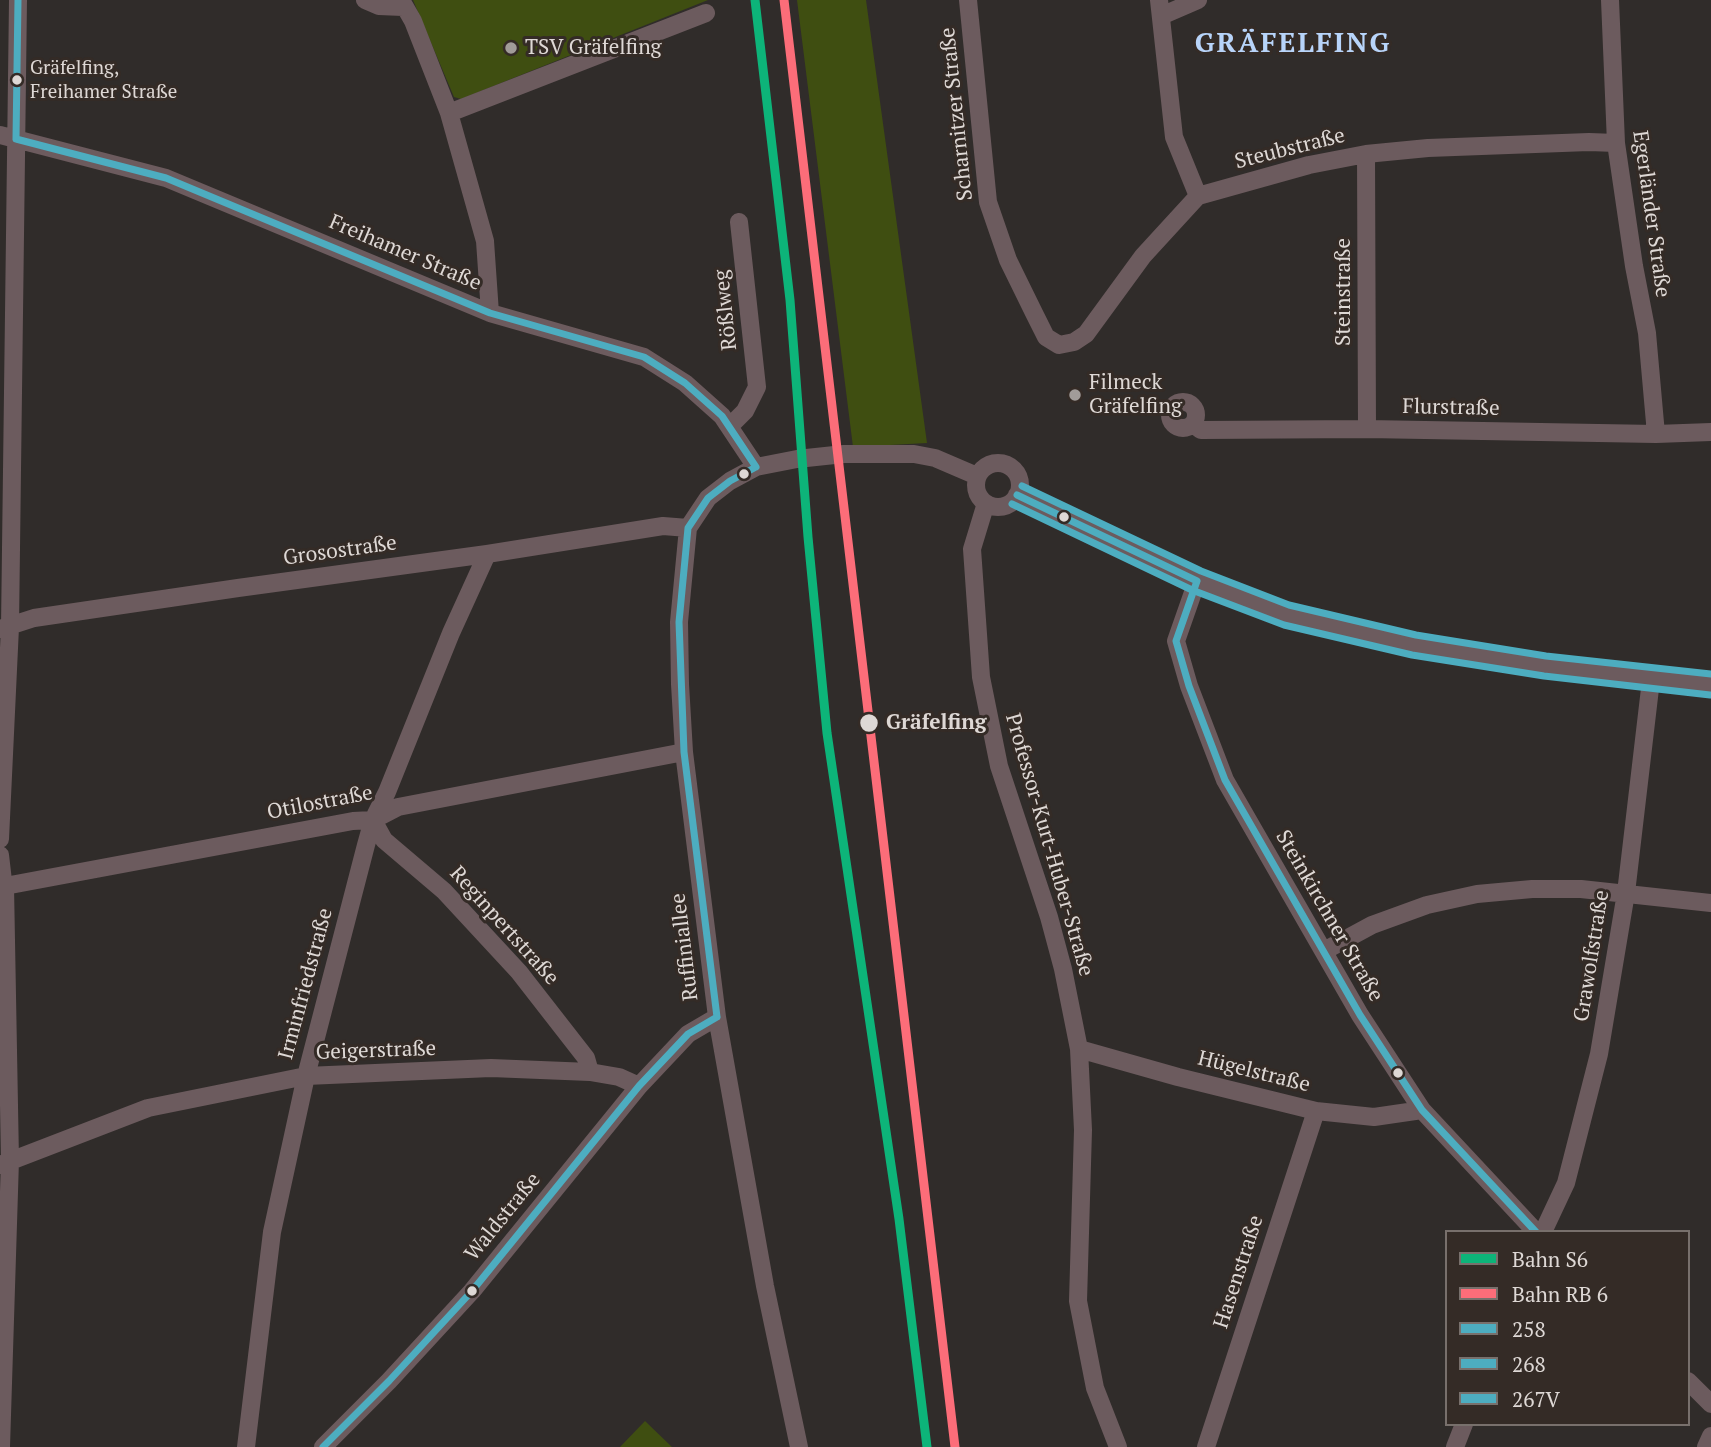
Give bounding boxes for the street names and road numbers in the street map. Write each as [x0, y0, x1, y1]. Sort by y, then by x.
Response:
street label: Scharnitzer Straße [935, 26, 979, 202]
street label: Steubstraße [1232, 123, 1348, 175]
street label: Egerländer Straße [1627, 129, 1675, 299]
street label: Freihamer Straße [325, 210, 485, 296]
street label: Steinstraße [1331, 238, 1357, 346]
street label: Rößlweg [709, 268, 743, 352]
street label: Flurstraße [1402, 395, 1500, 421]
street label: Grosostraße [282, 531, 398, 571]
street label: Professor-Kurt-Huber-Straße [999, 711, 1099, 979]
street label: Otilostraße [265, 780, 375, 826]
street label: Steinkirchner Straße [1270, 826, 1388, 1006]
street label: Reginpertstraße [444, 861, 564, 991]
street label: Grawolfstraße [1569, 888, 1615, 1024]
street label: Ruffiniallee [666, 892, 704, 1002]
street label: Irminfriedstraße [274, 906, 338, 1062]
street label: Geigerstraße [315, 1036, 437, 1066]
street label: Hügelstraße [1195, 1046, 1313, 1098]
street label: Waldstraße [460, 1168, 546, 1266]
street label: Hasenstraße [1209, 1212, 1269, 1332]

